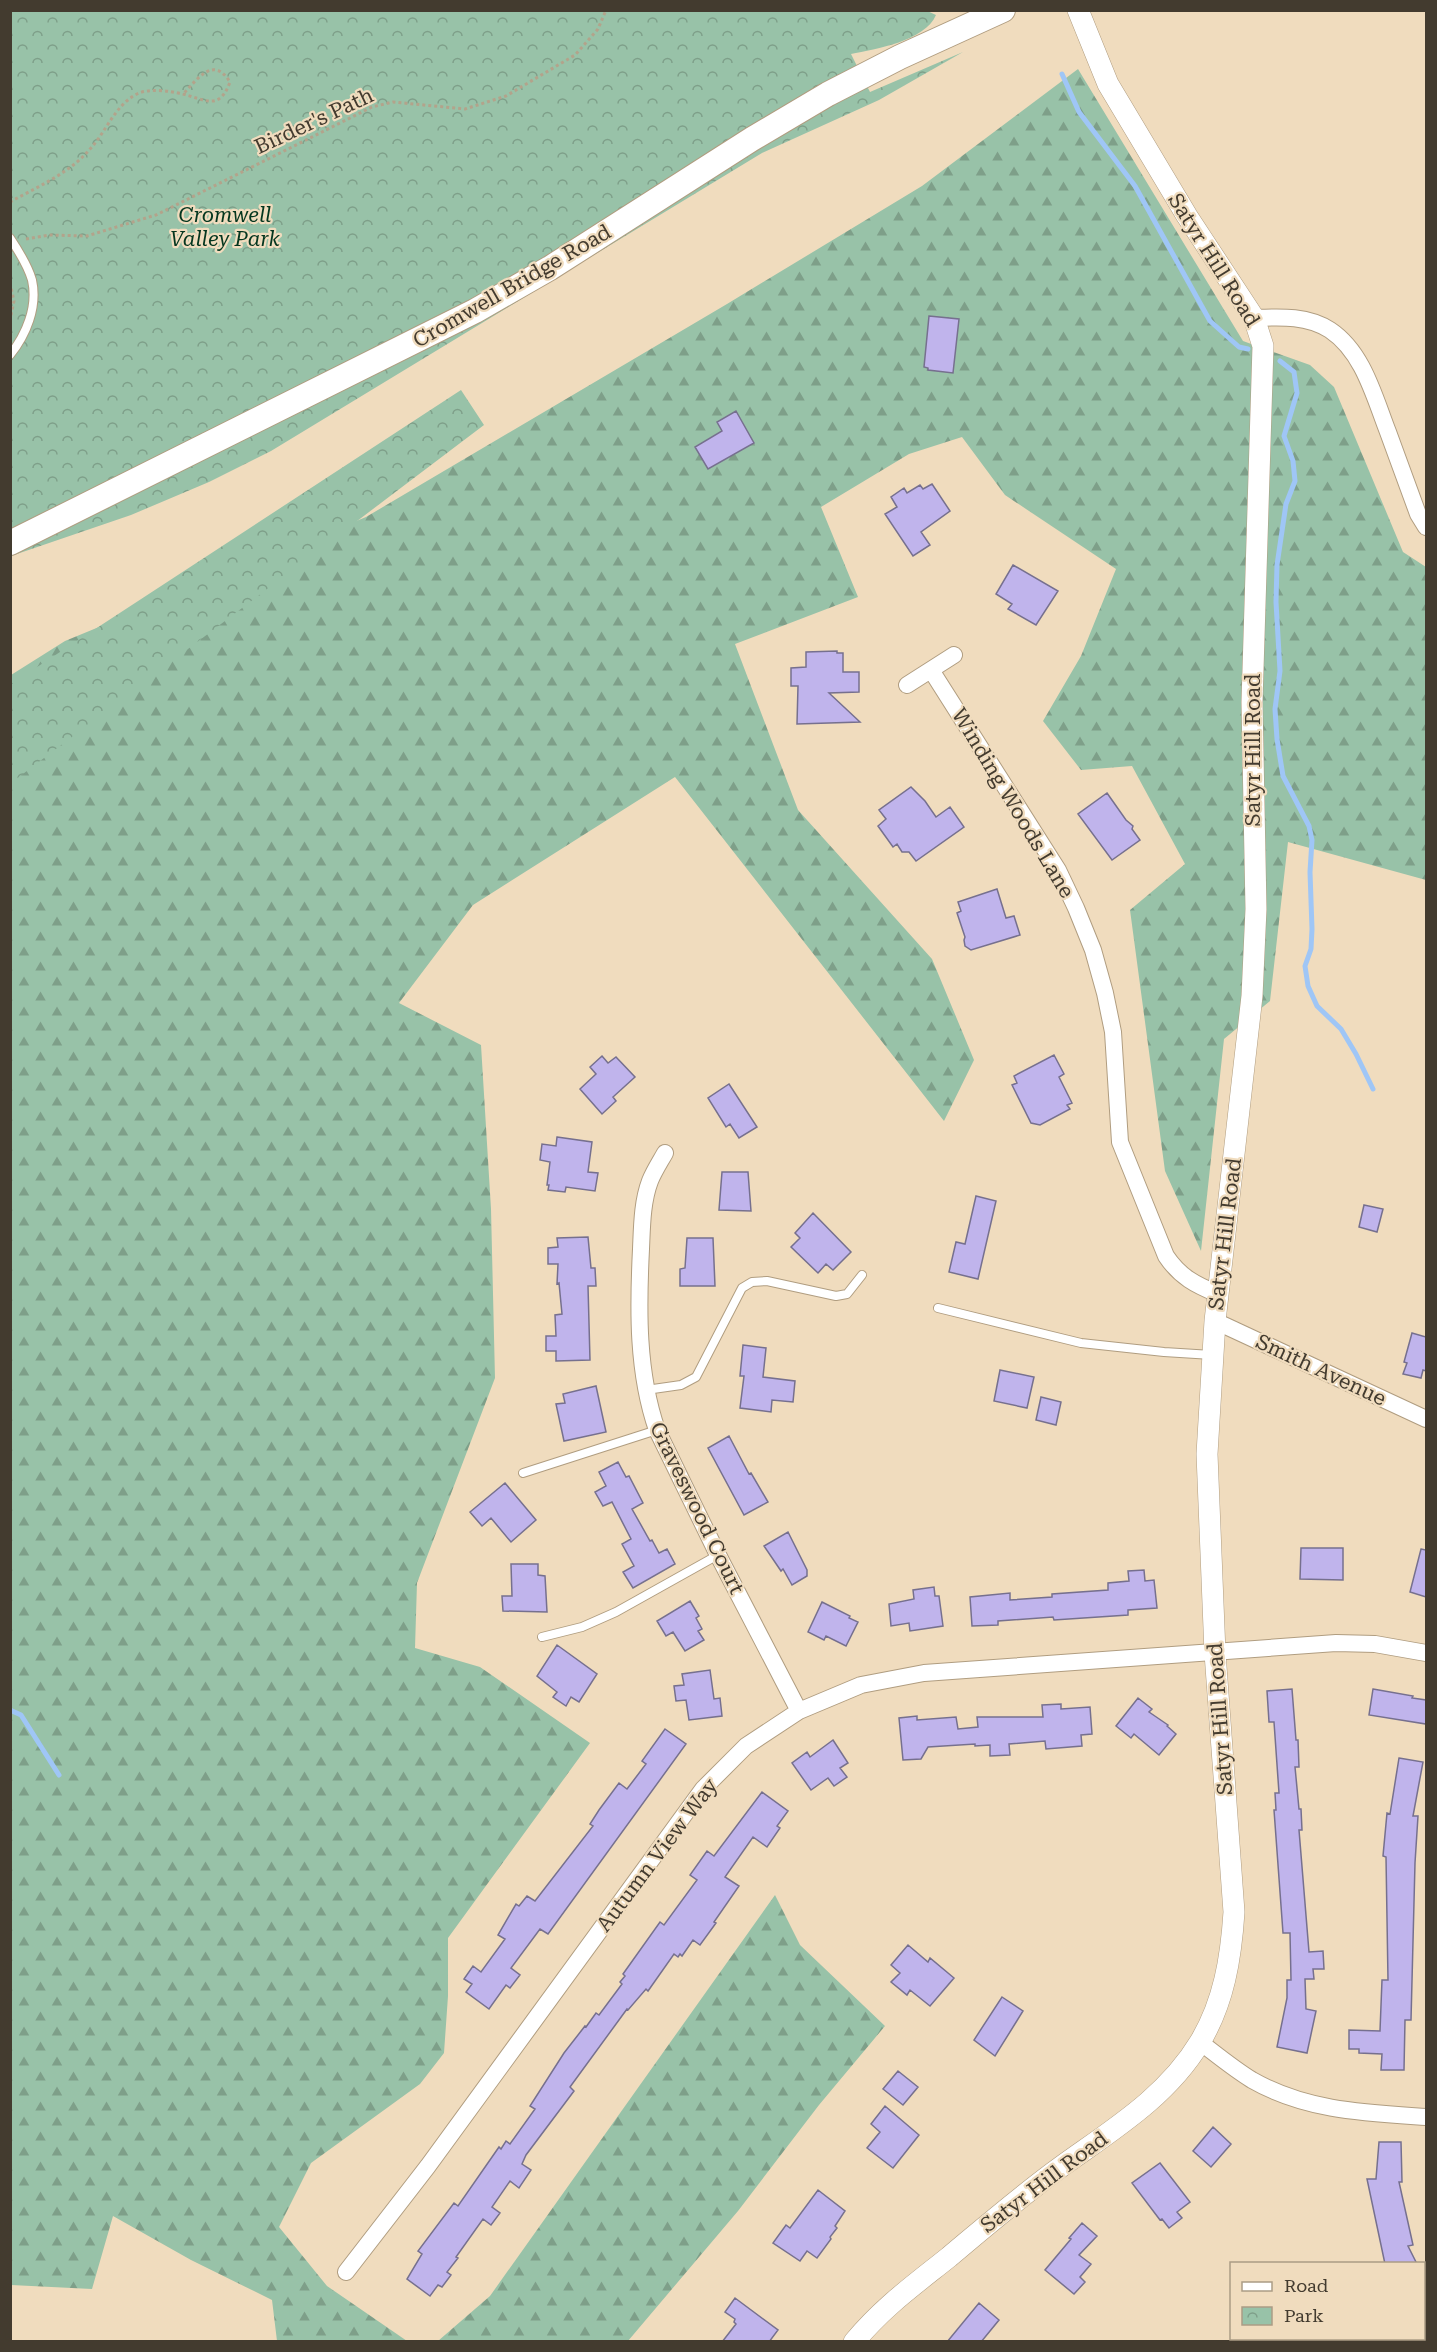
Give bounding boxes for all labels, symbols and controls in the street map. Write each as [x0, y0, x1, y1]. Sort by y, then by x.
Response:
street label: Birder's Path [251, 83, 378, 159]
street label: Satyr Hill Road [1163, 189, 1265, 332]
park label: Cromwell Valley Park [170, 203, 281, 251]
street label: Cromwell Bridge Road [409, 219, 616, 353]
street label: Satyr Hill Road [1241, 673, 1265, 826]
street label: Winding Woods Lane [947, 704, 1079, 902]
street label: Satyr Hill Road [1204, 1156, 1246, 1311]
street label: Smith Avenue [1252, 1329, 1390, 1411]
street label: Graveswood Court [645, 1418, 749, 1598]
street label: Satyr Hill Road [1203, 1641, 1237, 1796]
street label: Autumn View Way [592, 1773, 723, 1936]
street label: Satyr Hill Road [976, 2126, 1113, 2238]
legend [1230, 2262, 1425, 2340]
text: Road [1284, 2275, 1329, 2296]
text: Park [1284, 2305, 1324, 2326]

